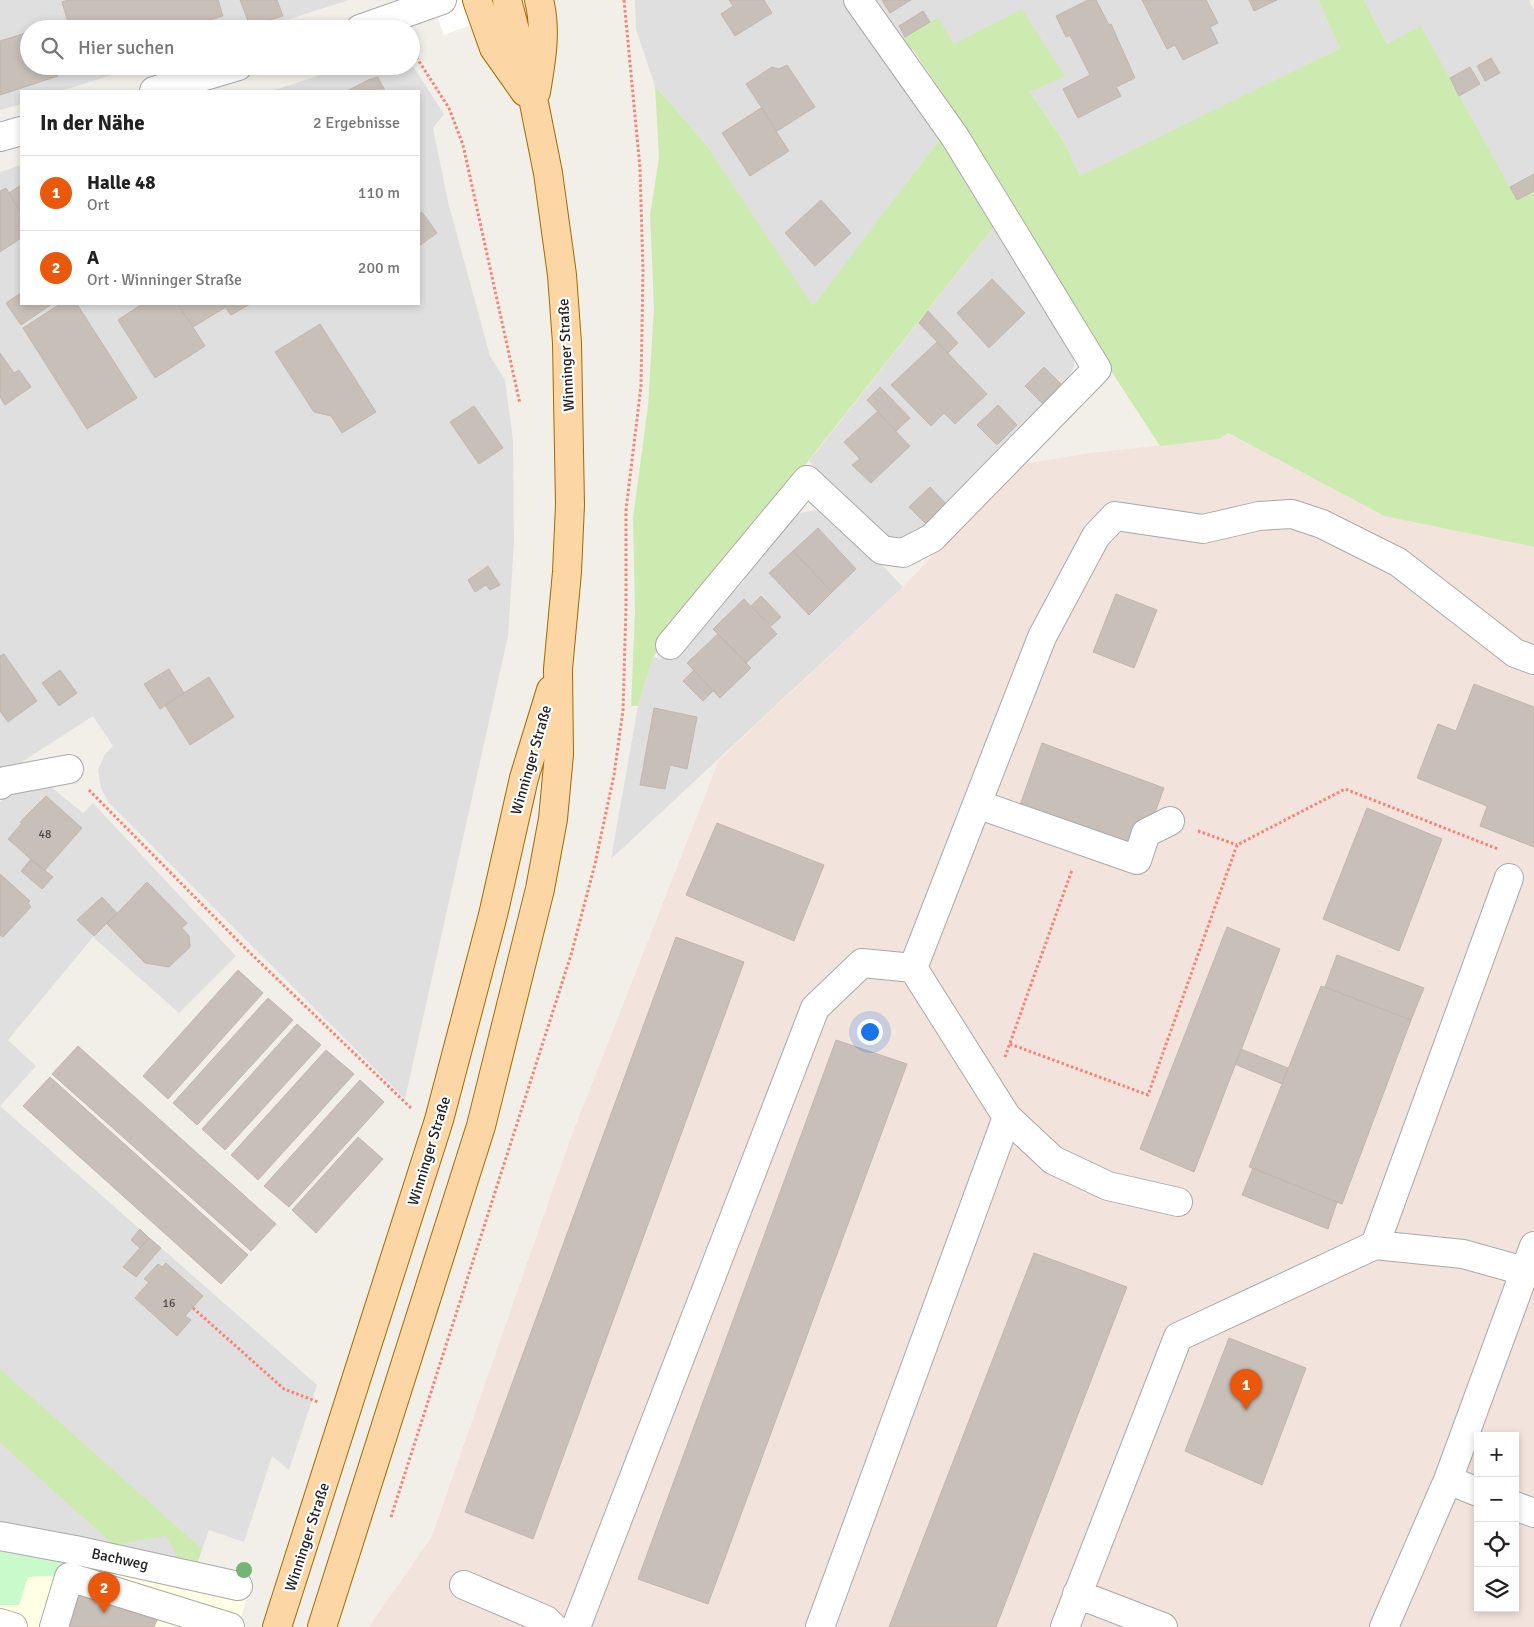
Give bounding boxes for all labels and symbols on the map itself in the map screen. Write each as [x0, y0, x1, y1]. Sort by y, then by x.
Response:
street label: Winninger Straße [554, 298, 578, 412]
street label: Winninger Straße [507, 703, 555, 817]
house number: 48 [39, 827, 51, 842]
your location [857, 1019, 883, 1045]
street label: Winninger Straße [404, 1094, 454, 1208]
house number: 16 [163, 1296, 175, 1311]
pin: 1 [1230, 1369, 1262, 1410]
street label: Winninger Straße [281, 1480, 333, 1594]
street label: Bachweg [90, 1544, 150, 1574]
pin: 2 [88, 1572, 120, 1613]

